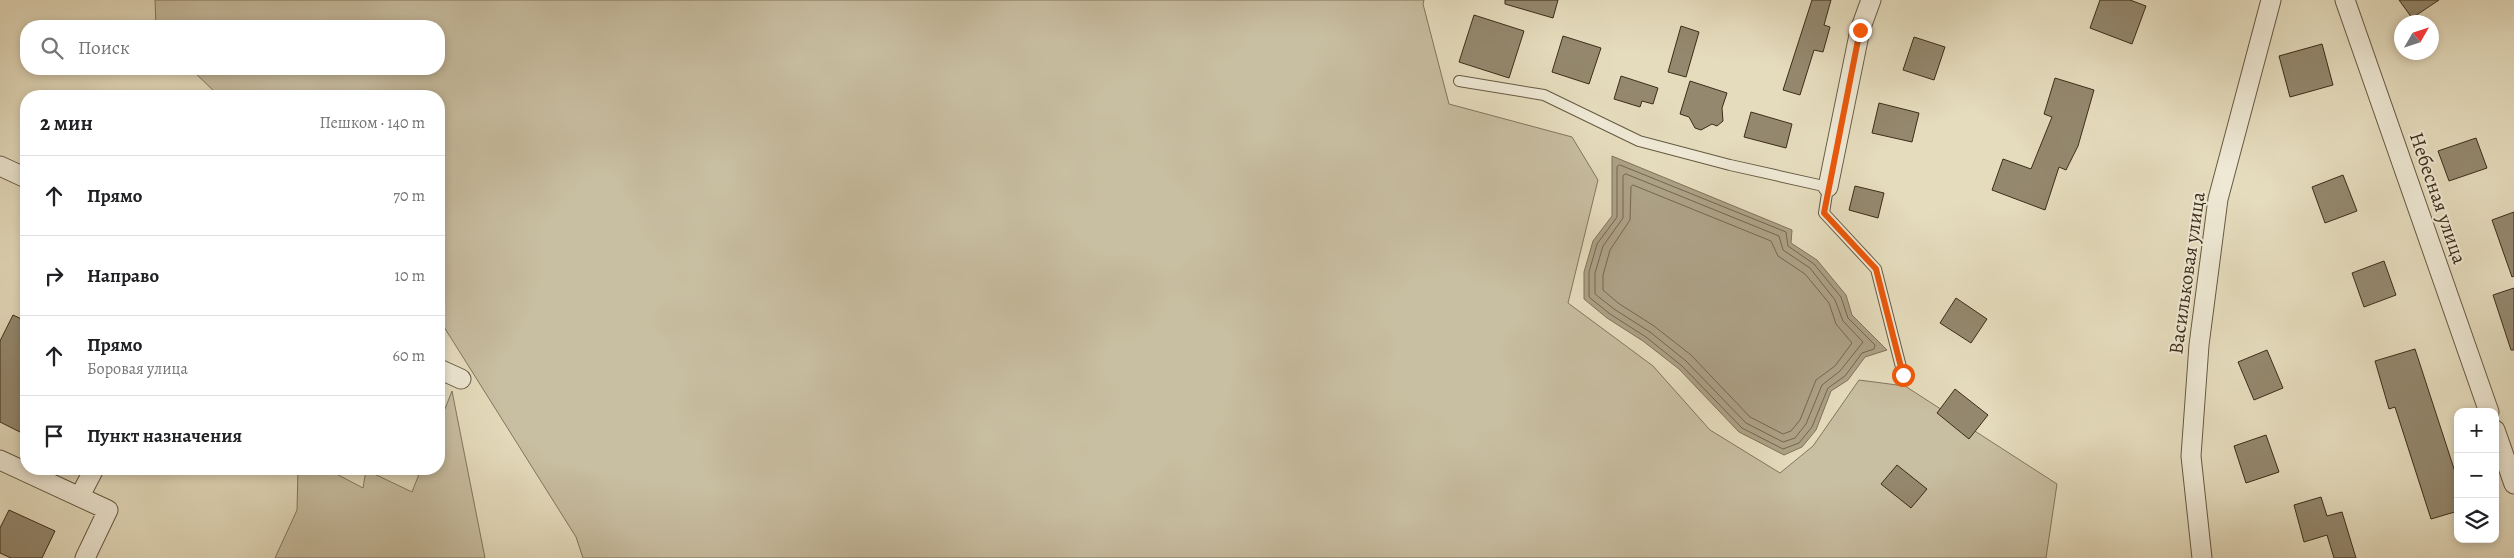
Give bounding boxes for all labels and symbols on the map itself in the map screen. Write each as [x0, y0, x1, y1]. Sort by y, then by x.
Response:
north arrow [2394, 15, 2439, 60]
route end [1849, 19, 1872, 42]
street label: Небесная улица [2403, 129, 2473, 268]
street label: Васильковая улица [2162, 189, 2212, 356]
route start [1892, 364, 1915, 387]

